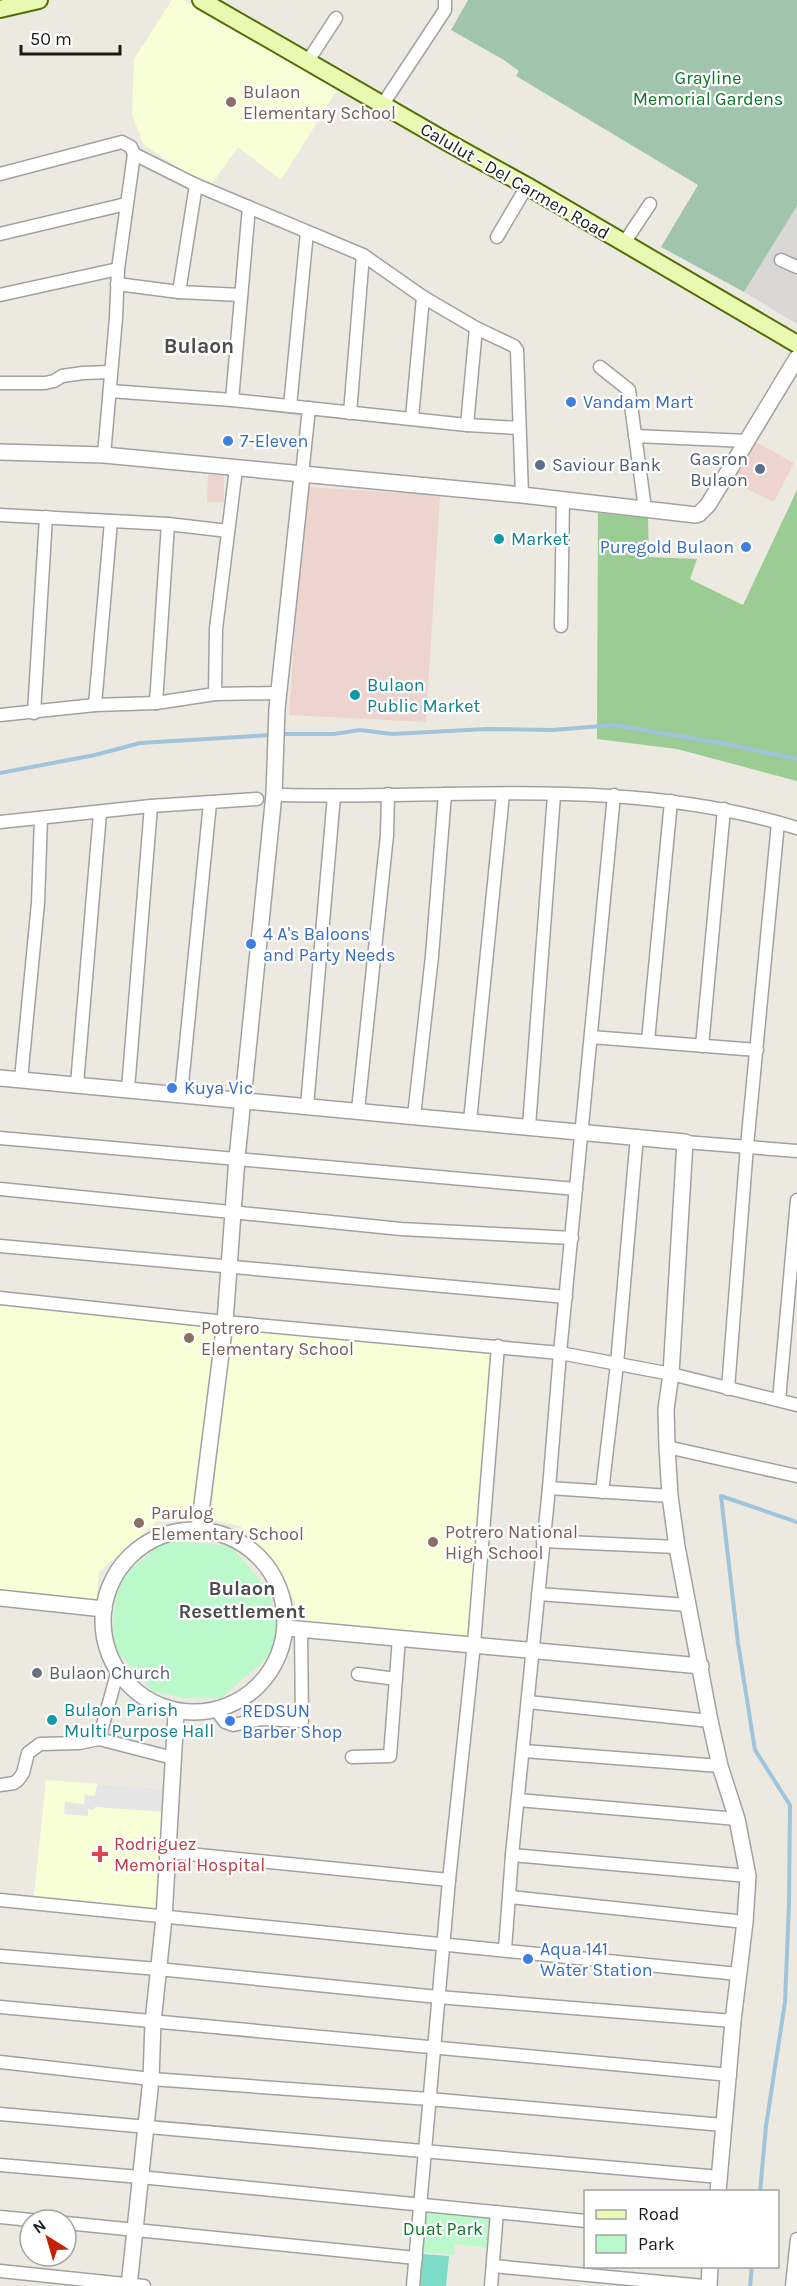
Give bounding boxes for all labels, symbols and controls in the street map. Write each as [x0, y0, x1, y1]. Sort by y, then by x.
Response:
scale bar [21, 18, 120, 56]
text: 50 m [30, 28, 72, 50]
park label: Grayline Memorial Gardens [633, 67, 783, 110]
place label: Bulaon Elementary School [243, 81, 396, 124]
marker: Bulaon Elementary School [224, 95, 238, 109]
street label: Calulut - Del Carmen Road [416, 118, 614, 244]
district label: Bulaon [164, 334, 234, 358]
place label: Vandam Mart [583, 391, 694, 413]
marker: Vandam Mart [564, 395, 578, 409]
place label: 7-Eleven [240, 430, 308, 452]
marker: 7-Eleven [221, 434, 235, 448]
place label: Gasron Bulaon [690, 448, 748, 491]
place label: Saviour Bank [552, 454, 661, 476]
marker: Saviour Bank [533, 458, 547, 472]
marker: Gasron Bulaon [753, 462, 767, 476]
place label: Market [511, 528, 569, 550]
marker: Market [492, 532, 506, 546]
place label: Puregold Bulaon [600, 536, 734, 558]
marker: Puregold Bulaon [739, 540, 753, 554]
place label: Bulaon Public Market [367, 674, 481, 717]
marker: Bulaon Public Market [348, 688, 362, 702]
place label: 4 A's Baloons and Party Needs [263, 923, 395, 966]
marker: 4 A's Baloons and Party Needs [244, 937, 258, 951]
place label: Kuya Vic [184, 1077, 253, 1099]
marker: Kuya Vic [165, 1081, 179, 1095]
place label: Potrero Elementary School [201, 1317, 354, 1360]
marker: Potrero Elementary School [182, 1331, 196, 1345]
place label: Parulog Elementary School [151, 1502, 304, 1545]
marker: Parulog Elementary School [132, 1516, 146, 1530]
place label: Potrero National High School [445, 1521, 578, 1564]
marker: Potrero National High School [426, 1535, 440, 1549]
district label: Bulaon Resettlement [178, 1577, 306, 1623]
place label: Bulaon Church [49, 1662, 170, 1684]
marker: Bulaon Church [30, 1666, 44, 1680]
place label: Bulaon Parish Multi Purpose Hall [64, 1699, 214, 1742]
place label: REDSUN Barber Shop [242, 1700, 342, 1743]
marker: Bulaon Parish Multi Purpose Hall [45, 1713, 59, 1727]
marker: REDSUN Barber Shop [223, 1714, 237, 1728]
place label: Rodriguez Memorial Hospital [114, 1833, 265, 1876]
marker: Rodriguez Memorial Hospital [91, 1845, 109, 1863]
place label: Aqua 141 Water Station [540, 1938, 653, 1981]
marker: Aqua 141 Water Station [521, 1952, 535, 1966]
legend [584, 2190, 779, 2268]
text: Road [638, 2203, 679, 2225]
north arrow [18, 2208, 78, 2268]
text: N [29, 2215, 50, 2237]
park label: Duat Park [403, 2218, 483, 2240]
text: Park [638, 2233, 675, 2255]

